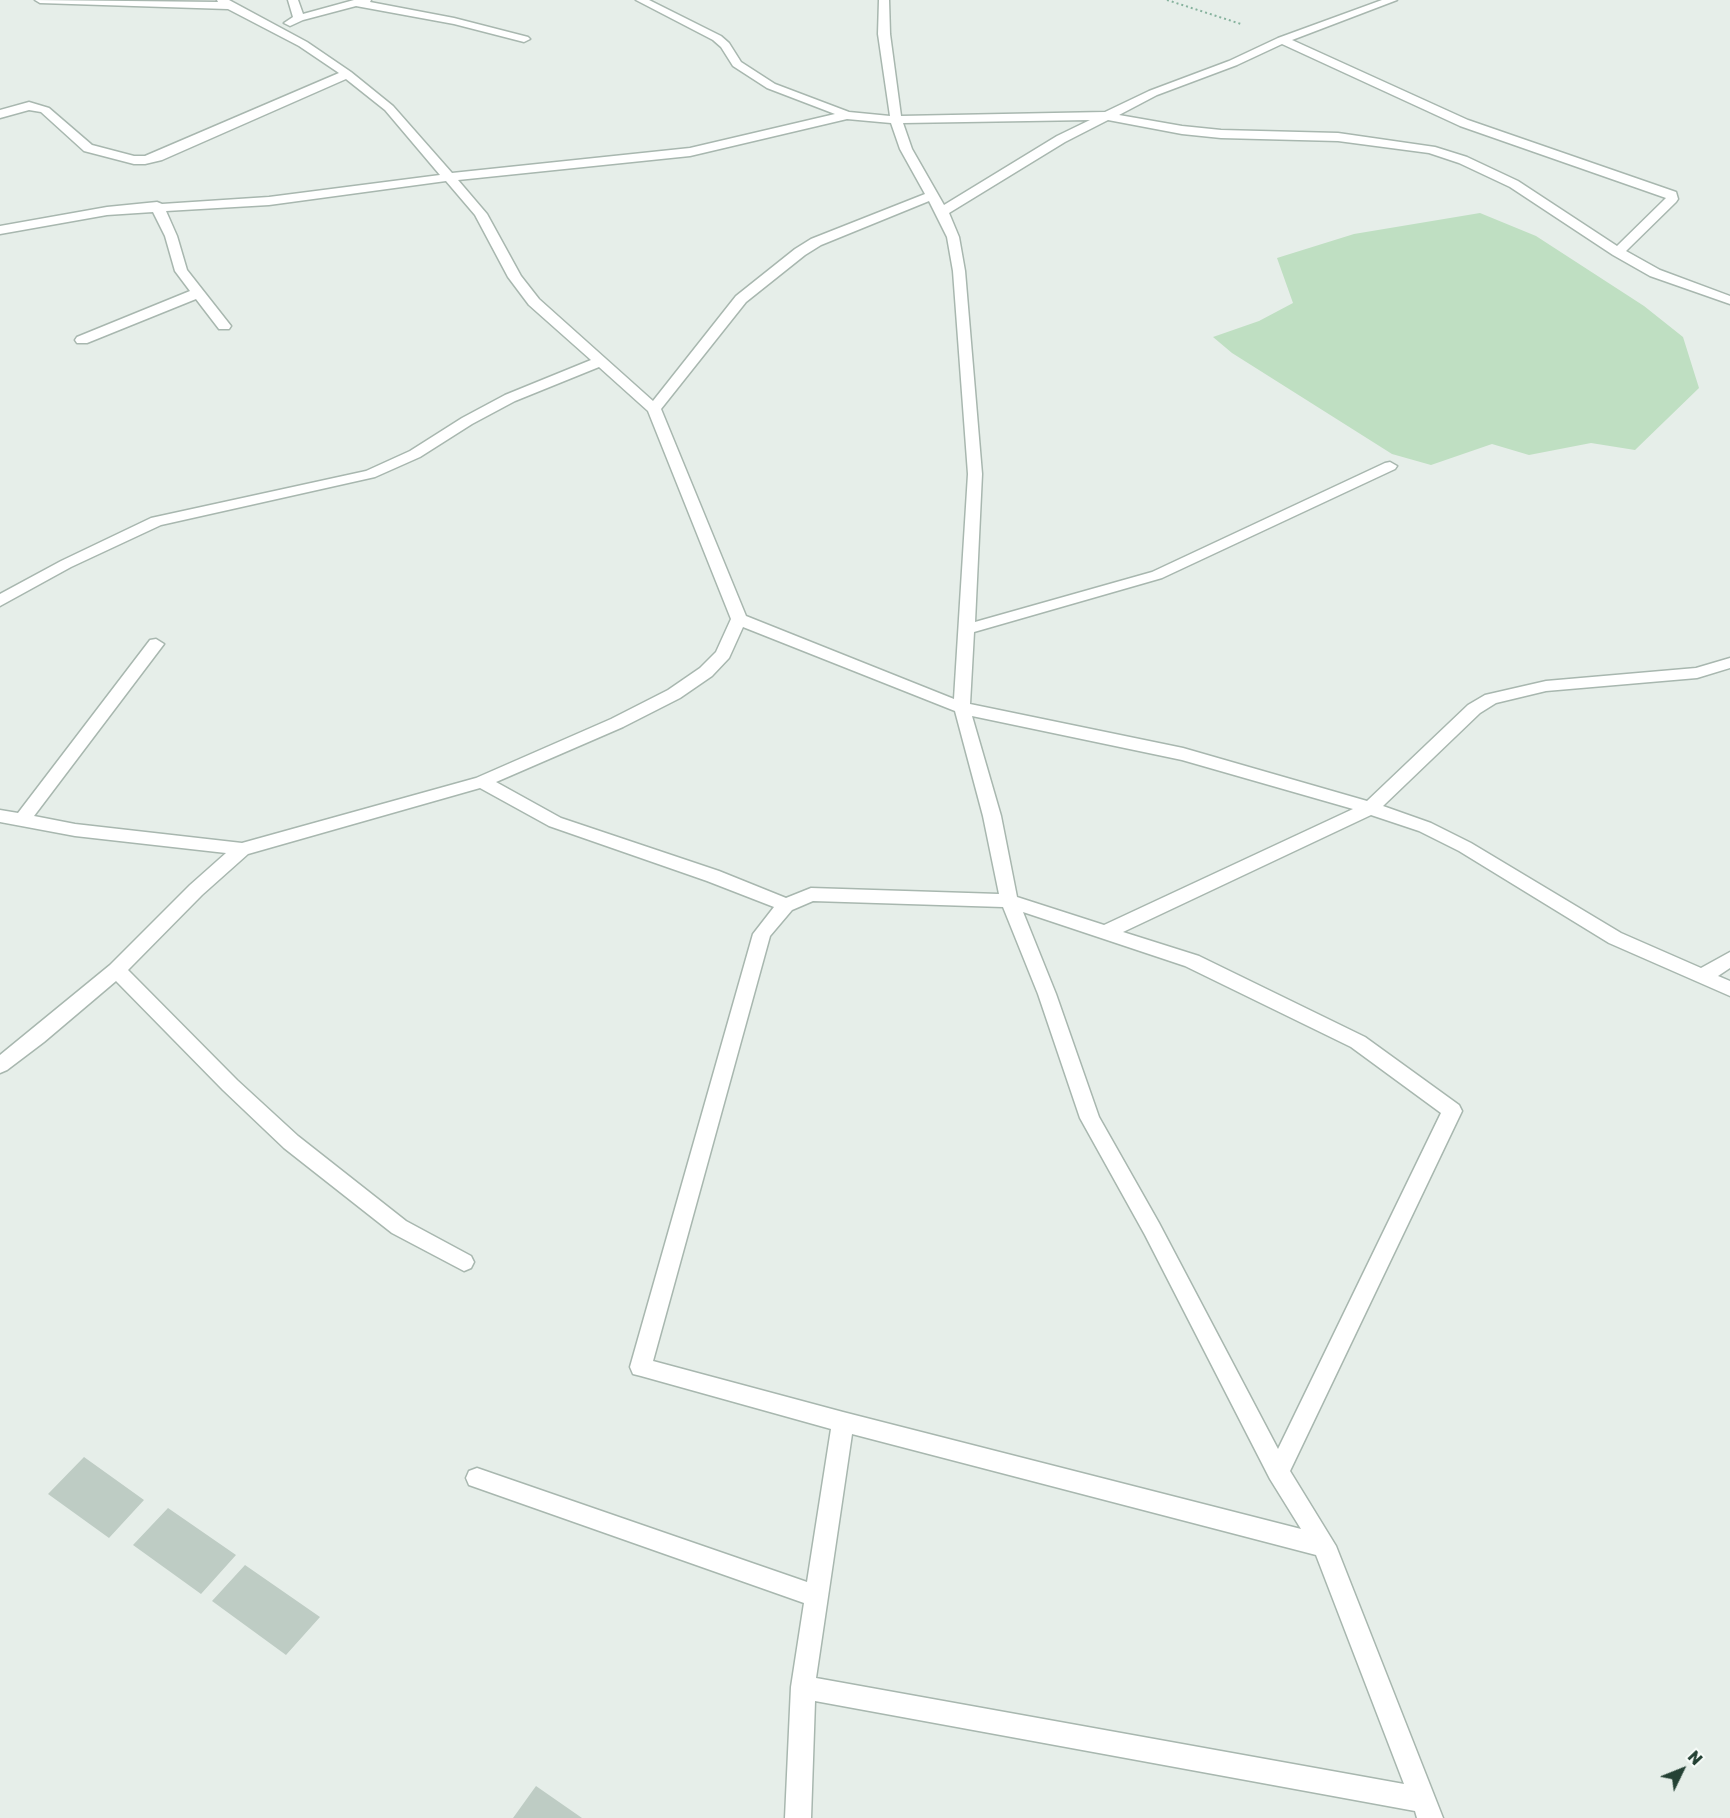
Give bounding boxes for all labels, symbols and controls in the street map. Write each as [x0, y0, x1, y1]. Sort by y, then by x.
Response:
north arrow [1652, 1740, 1712, 1800]
text: N [1684, 1746, 1707, 1769]

